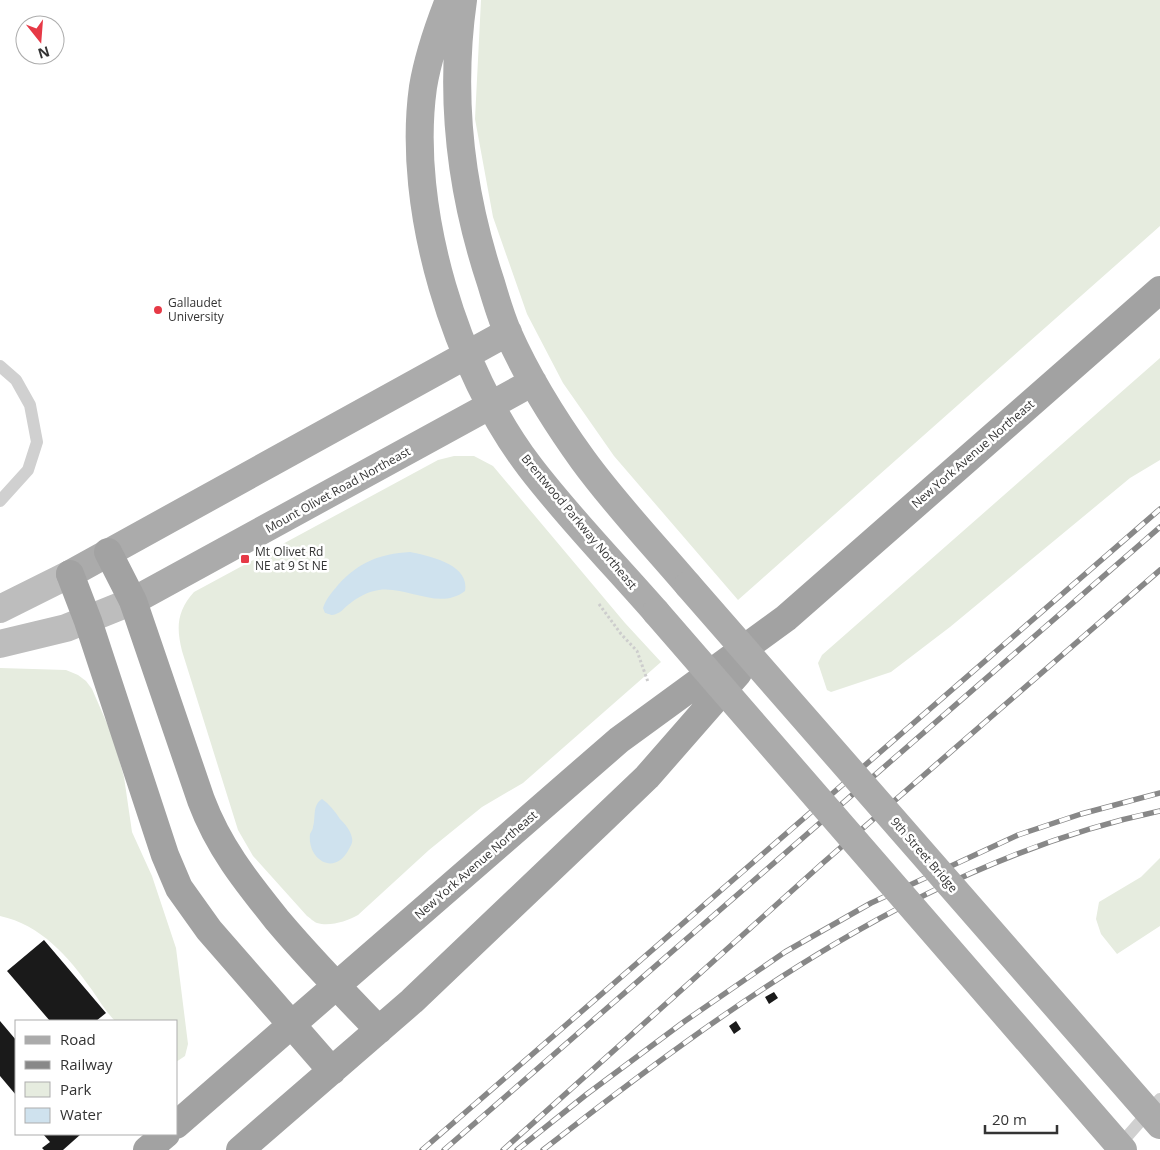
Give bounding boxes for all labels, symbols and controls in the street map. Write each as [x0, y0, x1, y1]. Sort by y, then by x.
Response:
north arrow [15, 15, 65, 65]
text: N [36, 42, 52, 64]
place label: Gallaudet University [168, 294, 225, 325]
marker: Gallaudet University [152, 304, 164, 316]
street label: New York Avenue Northeast [908, 396, 1038, 512]
street label: Mount Olivet Road Northeast [262, 442, 413, 537]
street label: Brentwood Parkway Northeast [518, 450, 641, 593]
place label: Mt Olivet Rd NE at 9 St NE [255, 543, 328, 574]
marker: Mt Olivet Rd NE at 9 St NE [239, 553, 251, 565]
street label: New York Avenue Northeast [411, 807, 541, 923]
street label: 9th Street Bridge [887, 813, 962, 896]
legend [15, 1020, 178, 1135]
text: Road [60, 1029, 96, 1049]
text: Railway [60, 1054, 113, 1074]
text: Park [60, 1079, 91, 1099]
scale bar [985, 1102, 1058, 1134]
text: Water [60, 1104, 102, 1124]
text: 20 m [992, 1109, 1027, 1129]

